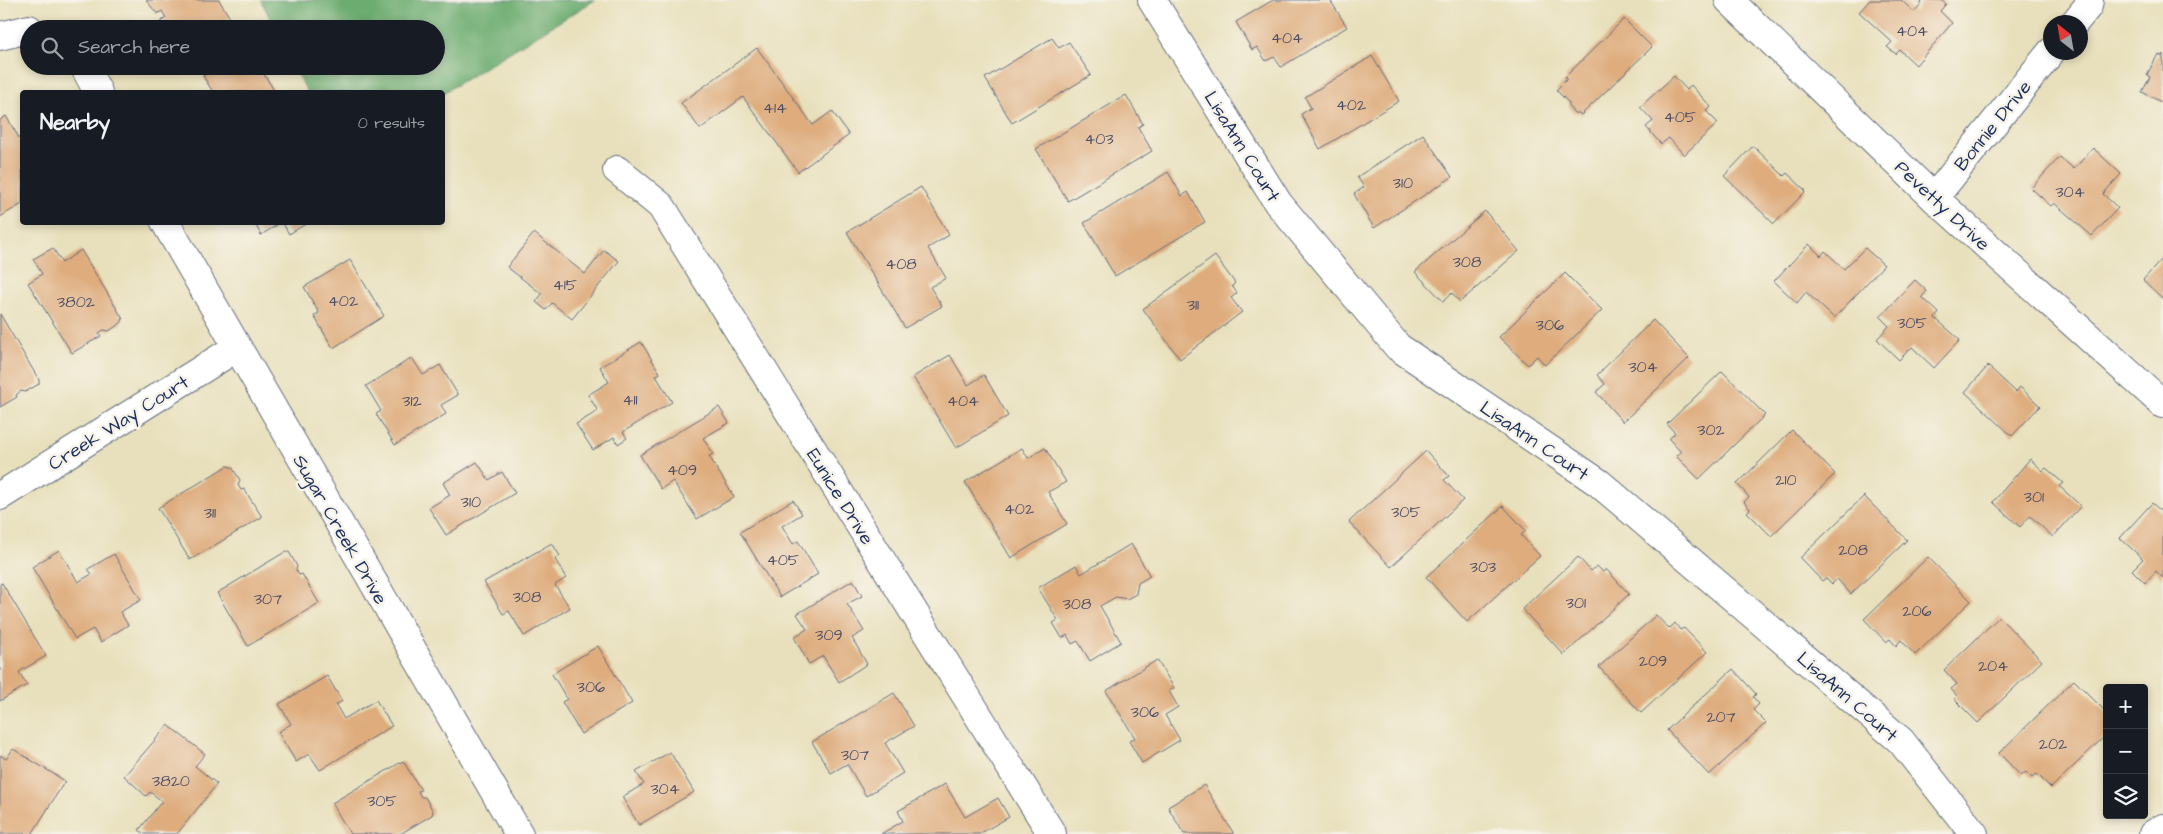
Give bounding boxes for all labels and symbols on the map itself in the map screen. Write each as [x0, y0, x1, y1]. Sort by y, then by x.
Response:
north arrow [2043, 15, 2088, 60]
house number: 404 [1896, 20, 1928, 42]
house number: 404 [1271, 27, 1303, 49]
street label: Bonnie Drive [1948, 75, 2038, 177]
street label: LisaAnn Court [1197, 86, 1287, 208]
house number: 402 [1336, 94, 1366, 116]
house number: 414 [763, 97, 787, 119]
house number: 405 [1664, 106, 1697, 128]
house number: 403 [1084, 128, 1114, 150]
street label: Pevetty Drive [1888, 155, 1996, 258]
house number: 310 [1393, 172, 1413, 194]
house number: 304 [2055, 181, 2085, 203]
house number: 308 [1453, 251, 1481, 273]
house number: 408 [885, 253, 917, 275]
house number: 415 [553, 274, 578, 296]
house number: 402 [328, 290, 358, 312]
house number: 3802 [57, 291, 95, 313]
house number: 311 [1187, 294, 1199, 316]
house number: 305 [1897, 312, 1927, 334]
house number: 306 [1536, 314, 1564, 336]
house number: 304 [1628, 356, 1658, 378]
street label: Creek Way Court [43, 369, 195, 478]
house number: 411 [623, 389, 637, 411]
house number: 312 [402, 390, 422, 412]
house number: 404 [947, 390, 979, 412]
street label: LisaAnn Court [1474, 395, 1594, 488]
house number: 302 [1697, 419, 1725, 441]
street label: Eunice Drive [799, 443, 880, 550]
street label: Sugar Creek Drive [285, 450, 394, 610]
house number: 409 [667, 459, 697, 481]
house number: 210 [1775, 469, 1797, 491]
house number: 301 [2024, 486, 2044, 508]
house number: 310 [461, 491, 481, 513]
house number: 402 [1004, 498, 1034, 520]
house number: 305 [1391, 501, 1421, 523]
house number: 311 [204, 502, 216, 524]
house number: 208 [1838, 539, 1868, 561]
house number: 405 [767, 549, 800, 571]
house number: 303 [1470, 556, 1496, 578]
house number: 308 [513, 586, 541, 608]
house number: 307 [254, 588, 282, 610]
house number: 301 [1566, 592, 1586, 614]
house number: 308 [1063, 593, 1091, 615]
house number: 206 [1902, 600, 1932, 622]
house number: 309 [815, 624, 843, 646]
street label: LisaAnn Court [1791, 646, 1904, 749]
house number: 209 [1639, 650, 1667, 672]
house number: 204 [1978, 655, 2008, 677]
house number: 306 [577, 676, 605, 698]
house number: 306 [1131, 701, 1159, 723]
house number: 207 [1706, 706, 1736, 728]
house number: 202 [2039, 733, 2067, 755]
house number: 307 [841, 744, 869, 766]
house number: 3820 [152, 770, 190, 792]
house number: 304 [650, 778, 680, 800]
house number: 305 [367, 790, 397, 812]

